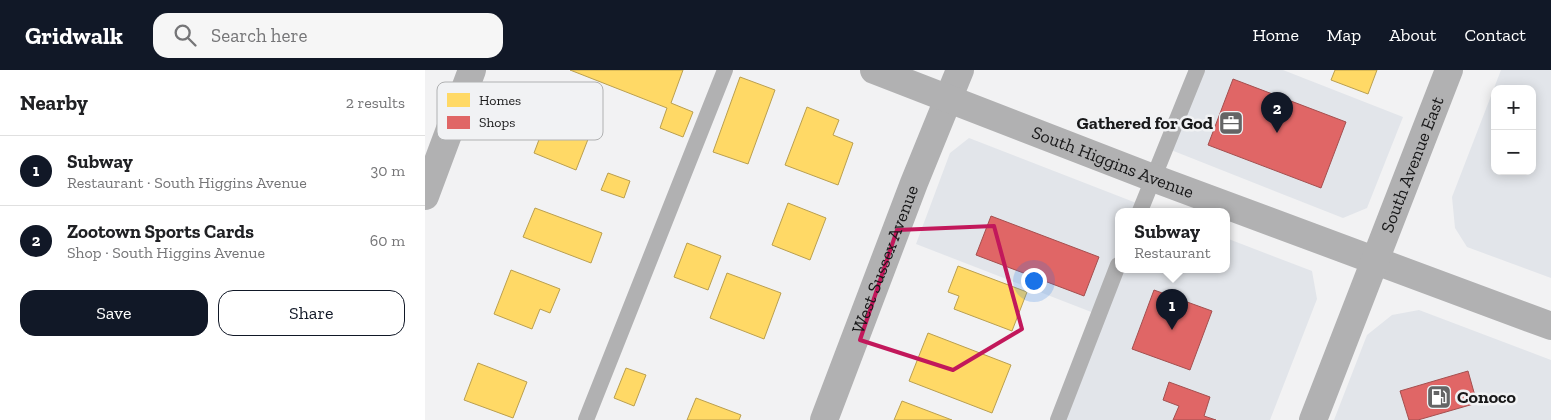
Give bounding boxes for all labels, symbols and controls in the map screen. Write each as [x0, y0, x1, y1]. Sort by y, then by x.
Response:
search box [153, 13, 503, 58]
text: Gridwalk [25, 21, 123, 50]
icon: search [171, 21, 199, 49]
text: Search here [211, 24, 307, 47]
text: Home [1252, 24, 1299, 46]
text: Map [1327, 24, 1361, 46]
text: About [1389, 24, 1436, 46]
text: Contact [1464, 24, 1526, 46]
legend [437, 82, 603, 140]
map controls [1491, 85, 1536, 175]
button: + [1491, 85, 1536, 130]
text: Nearby [20, 90, 88, 115]
text: Homes [479, 92, 521, 109]
pin: 2 [1261, 92, 1293, 133]
text: 2 results [346, 93, 405, 112]
street label: South Avenue East [1376, 93, 1449, 236]
office icon: Gathered for God [1218, 110, 1244, 136]
place label: Gathered for God [1077, 112, 1214, 134]
text: Shops [479, 114, 515, 131]
street label: South Higgins Avenue [1029, 121, 1197, 203]
button: − [1491, 130, 1536, 175]
text: Subway [67, 150, 133, 173]
text: 1 [33, 161, 39, 180]
text: 30 m [371, 161, 405, 180]
text: Restaurant · South Higgins Avenue [67, 173, 307, 192]
street label: West Sussex Avenue [847, 182, 923, 336]
popup [1115, 208, 1230, 273]
text: Zootown Sports Cards [67, 220, 254, 243]
text: Subway [1134, 220, 1200, 243]
text: 2 [32, 231, 40, 250]
text: 60 m [370, 231, 405, 250]
text: Shop · South Higgins Avenue [67, 243, 265, 262]
text: Restaurant [1134, 243, 1211, 262]
your location [1021, 268, 1047, 294]
pin: 1 [1156, 289, 1188, 330]
button: Save [20, 290, 208, 336]
button: Share [218, 290, 405, 336]
fuel station icon: Conoco [1426, 384, 1452, 410]
place label: Conoco [1457, 386, 1517, 408]

